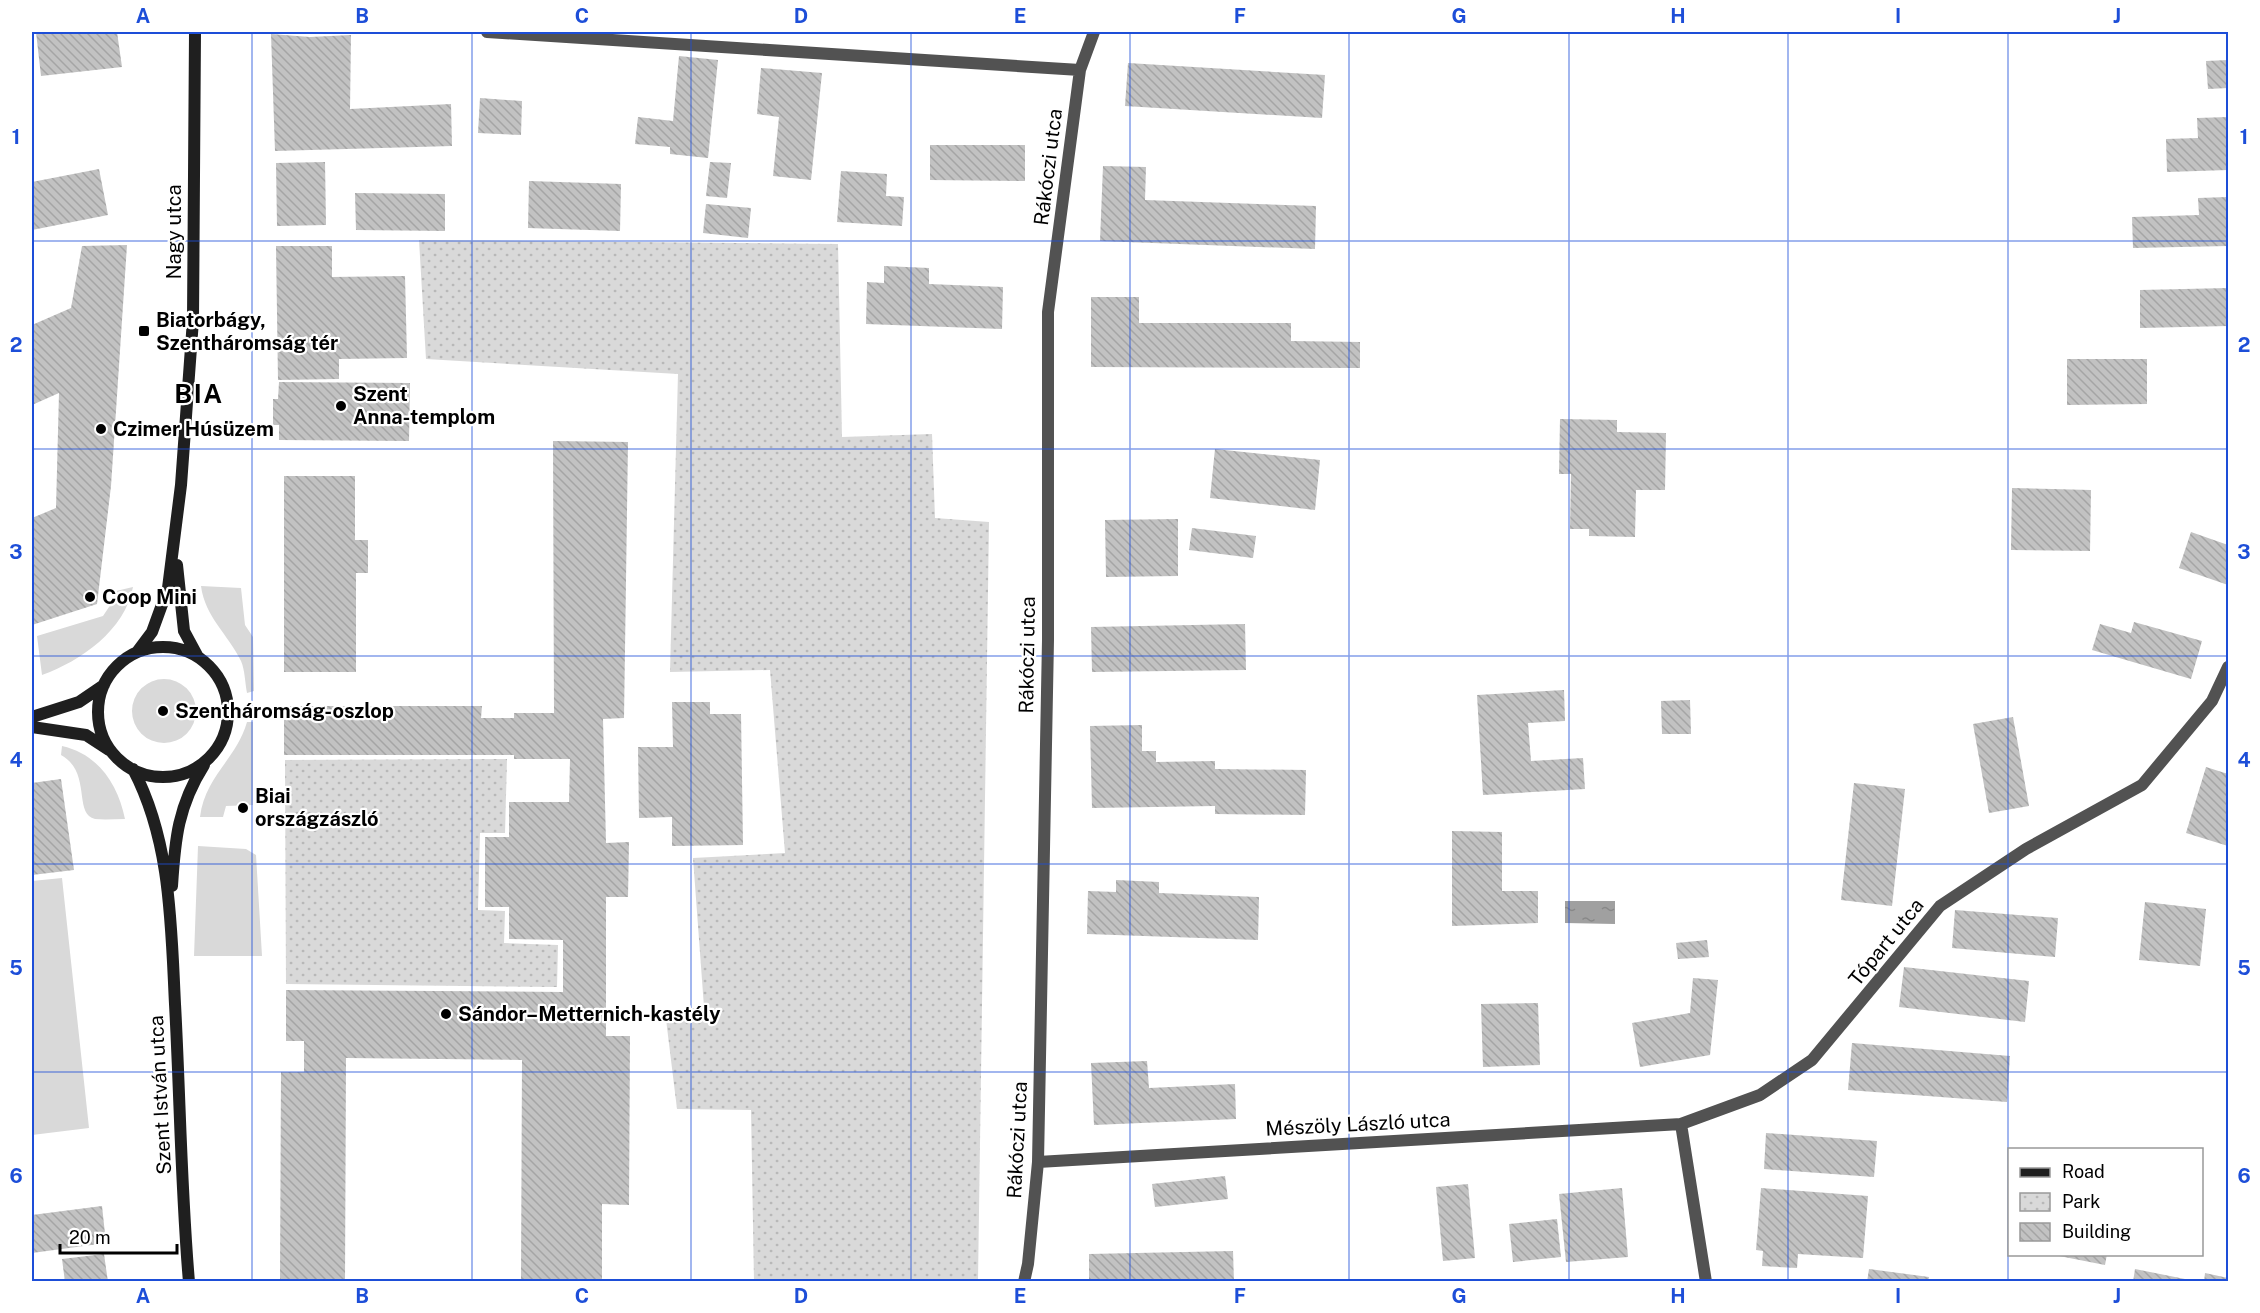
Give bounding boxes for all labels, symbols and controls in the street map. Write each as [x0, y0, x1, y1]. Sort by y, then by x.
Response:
text: A [136, 4, 150, 28]
text: B [355, 4, 369, 28]
text: C [575, 4, 589, 28]
text: D [794, 4, 808, 28]
text: E [1014, 4, 1026, 28]
text: F [1234, 4, 1246, 28]
text: G [1451, 4, 1467, 28]
text: H [1670, 4, 1686, 28]
text: I [1895, 4, 1901, 28]
text: J [2113, 4, 2121, 28]
street label: Rákóczi utca [1029, 107, 1067, 227]
text: 1 [12, 125, 20, 149]
text: 1 [2240, 125, 2248, 149]
street label: Nagy utca [162, 185, 186, 279]
place label: Biatorbágy, Szentháromság tér [156, 308, 338, 355]
marker: Biatorbágy, Szentháromság tér [137, 324, 151, 338]
text: 2 [10, 333, 22, 357]
text: 2 [2238, 333, 2250, 357]
district label: BIA [174, 378, 224, 409]
place label: Szent Anna-templom [353, 382, 495, 429]
marker: Szent Anna-templom [334, 399, 348, 413]
place label: Czimer Húsüzem [113, 417, 274, 441]
marker: Czimer Húsüzem [94, 422, 108, 436]
text: 3 [9, 540, 23, 564]
text: 3 [2237, 540, 2251, 564]
place label: Coop Mini [102, 585, 197, 609]
marker: Coop Mini [83, 590, 97, 604]
street label: Rákóczi utca [1014, 596, 1040, 714]
place label: Szentháromság-oszlop [175, 699, 394, 723]
marker: Szentháromság-oszlop [156, 704, 170, 718]
text: 4 [9, 748, 23, 772]
text: 4 [2237, 748, 2251, 772]
place label: Biai országzászló [255, 784, 378, 831]
marker: Biai országzászló [236, 801, 250, 815]
street label: Tópart utca [1843, 893, 1929, 991]
text: 5 [9, 956, 23, 980]
text: 5 [2237, 956, 2251, 980]
place label: Sándor–Metternich-kastély [458, 1002, 720, 1026]
marker: Sándor–Metternich-kastély [439, 1007, 453, 1021]
street label: Szent István utca [144, 1015, 176, 1175]
street label: Rákóczi utca [1002, 1081, 1032, 1199]
street label: Mészöly László utca [1265, 1107, 1451, 1141]
legend [2008, 1148, 2203, 1256]
text: Road [2062, 1161, 2105, 1182]
text: 6 [9, 1164, 23, 1188]
text: 6 [2237, 1164, 2251, 1188]
text: Park [2062, 1191, 2100, 1212]
scale bar [60, 1217, 177, 1255]
text: Building [2062, 1221, 2131, 1242]
text: 20 m [69, 1227, 111, 1248]
text: A [136, 1284, 150, 1308]
text: B [355, 1284, 369, 1308]
text: C [575, 1284, 589, 1308]
text: D [794, 1284, 808, 1308]
text: E [1014, 1284, 1026, 1308]
text: F [1234, 1284, 1246, 1308]
text: G [1451, 1284, 1467, 1308]
text: H [1670, 1284, 1686, 1308]
text: I [1895, 1284, 1901, 1308]
text: J [2113, 1284, 2121, 1308]

